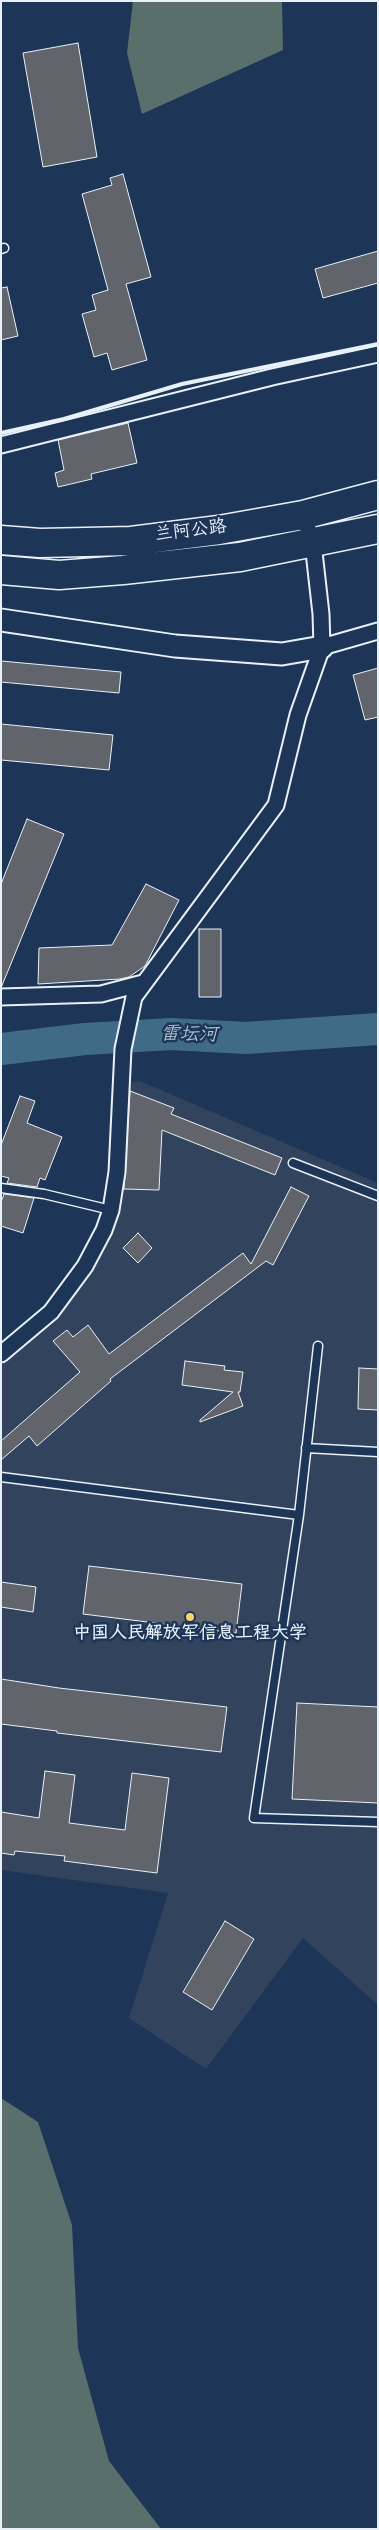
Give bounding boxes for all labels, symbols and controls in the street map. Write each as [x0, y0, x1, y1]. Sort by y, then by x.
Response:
street label: 兰阿公路 [154, 518, 228, 548]
water label: 雷坛河 [160, 1025, 218, 1049]
marker: 中国人民解放军信息工程大学 [184, 1611, 196, 1623]
place label: 中国人民解放军信息工程大学 [73, 1625, 307, 1647]

